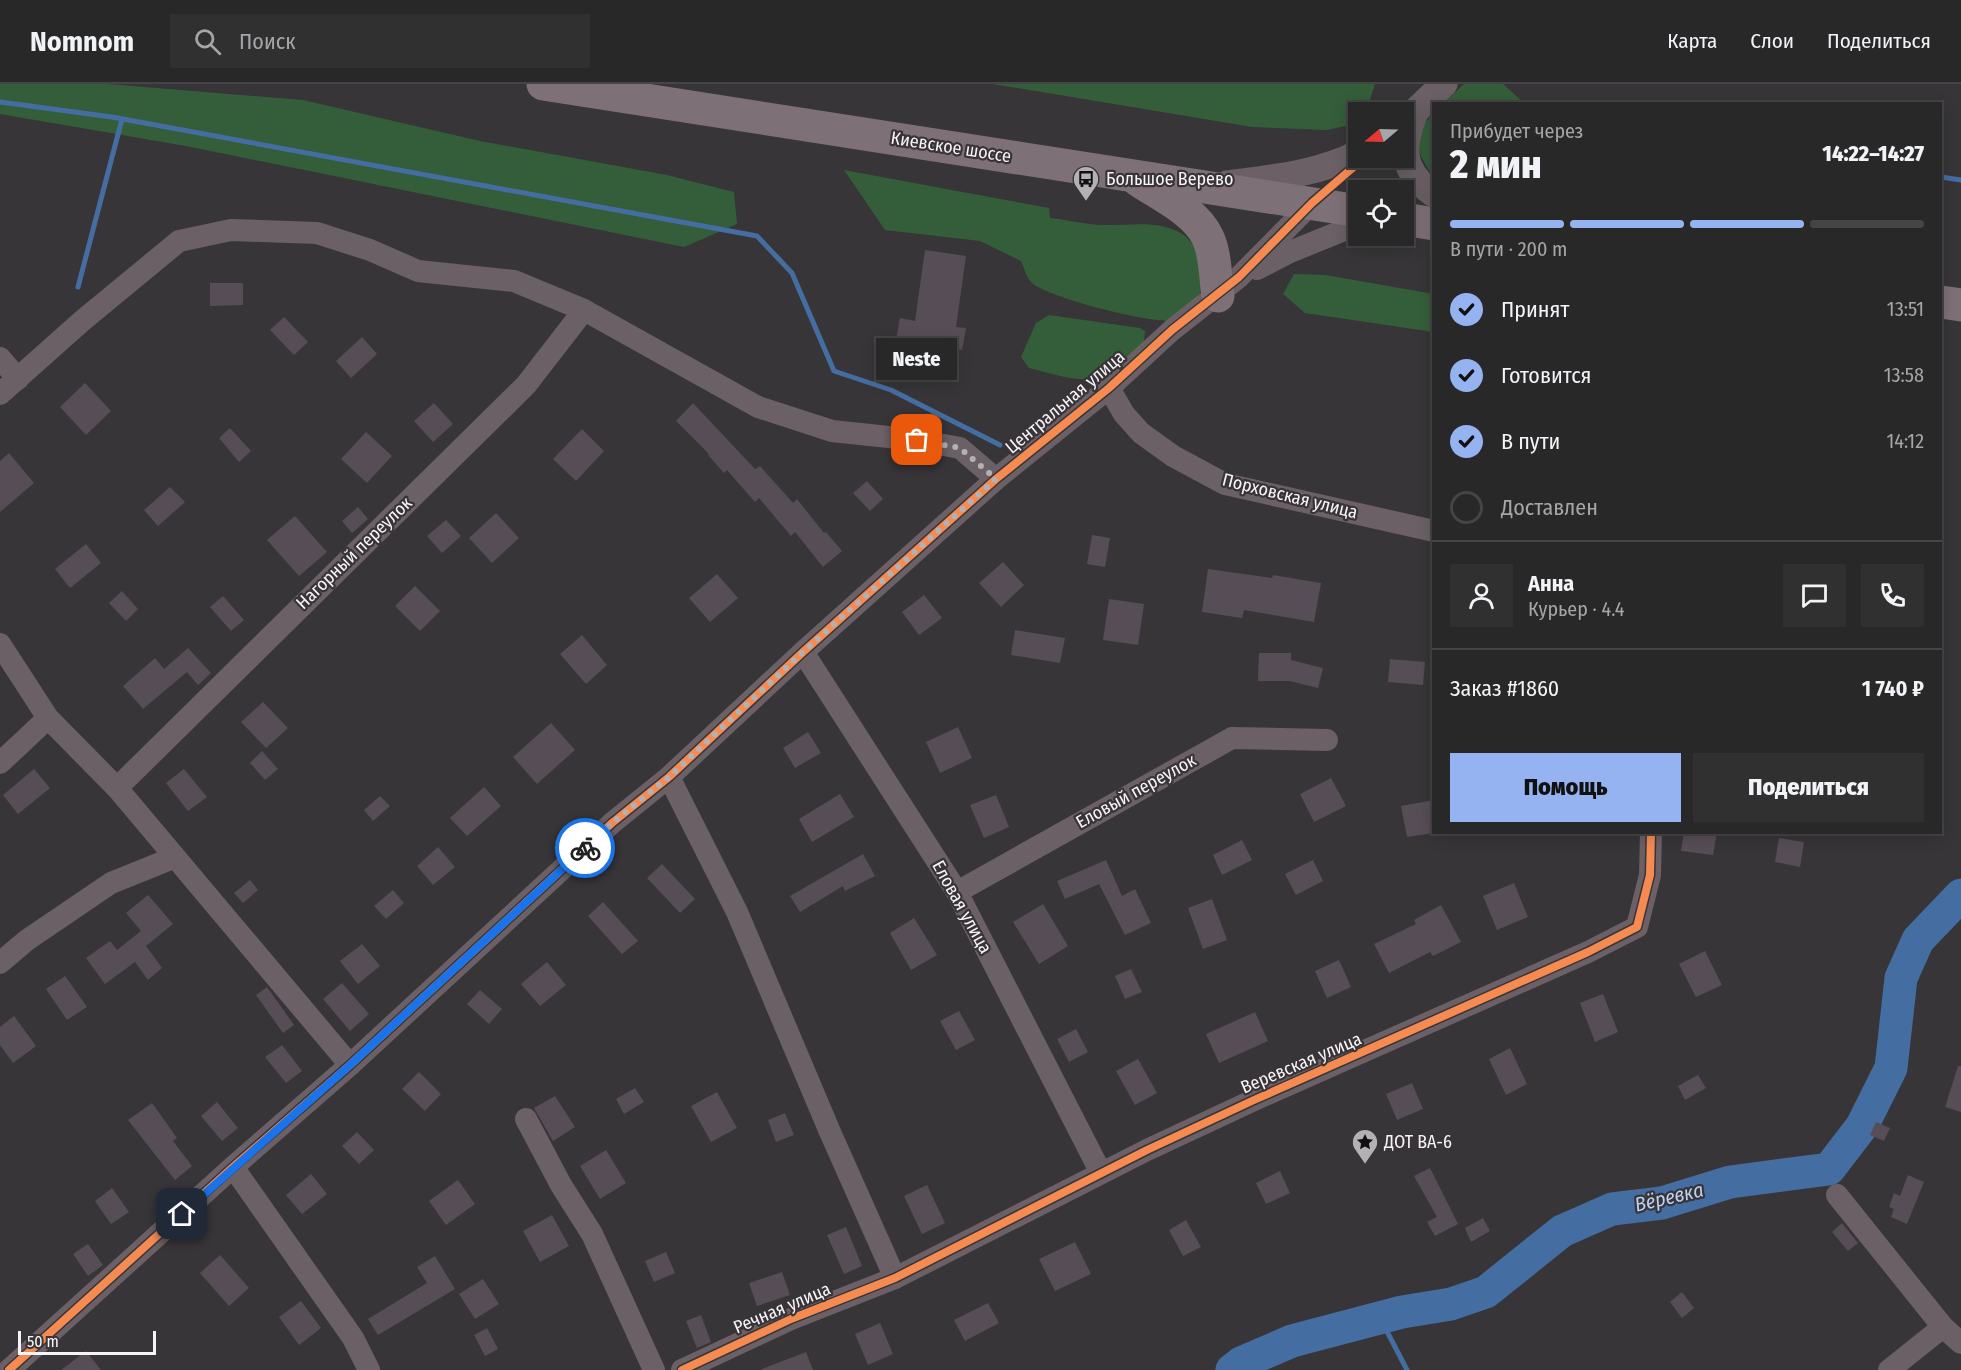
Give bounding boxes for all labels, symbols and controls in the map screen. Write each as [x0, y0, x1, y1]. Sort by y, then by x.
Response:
search box [170, 14, 590, 68]
text: Nomnom [30, 25, 134, 58]
icon: search [191, 25, 224, 58]
text: Поиск [239, 28, 295, 55]
text: Карта [1667, 28, 1717, 54]
text: Слои [1750, 28, 1794, 54]
text: Поделиться [1827, 28, 1931, 54]
north arrow [1348, 102, 1414, 168]
map controls [1348, 102, 1414, 246]
text: Прибудет через [1450, 119, 1583, 143]
street label: Киевское шоссе [889, 127, 1013, 167]
text: 14:22–14:27 [1822, 140, 1924, 167]
text: 2 мин [1450, 142, 1542, 188]
bus stop icon: Большое Верево [1071, 164, 1101, 202]
place label: Большое Верево [1106, 168, 1233, 190]
button: locate [1348, 180, 1414, 246]
text: В пути · 200 m [1450, 237, 1567, 261]
icon: check [1450, 293, 1483, 326]
text: Принят [1501, 296, 1569, 323]
text: 13:51 [1887, 297, 1924, 321]
callout: Neste [876, 338, 958, 380]
street label: Центральная улица [1001, 346, 1129, 458]
text: Neste [893, 347, 940, 371]
icon: check [1450, 359, 1483, 392]
text: Готовится [1501, 362, 1592, 389]
text: 13:58 [1884, 363, 1924, 387]
pin [891, 414, 942, 465]
icon: bag [900, 423, 933, 456]
icon: check [1450, 425, 1483, 458]
text: В пути [1501, 428, 1560, 455]
text: 14:12 [1886, 429, 1924, 453]
street label: Порховская улица [1220, 469, 1360, 524]
street label: Нагорный переулок [291, 492, 417, 614]
text: Доставлен [1501, 494, 1598, 521]
button: person [1450, 564, 1513, 627]
button: chat [1783, 564, 1846, 627]
button: phone [1861, 564, 1924, 627]
text: Анна [1528, 570, 1574, 597]
text: Курьер · 4.4 [1528, 597, 1624, 621]
text: Заказ #1860 [1450, 675, 1559, 702]
text: 1 740 ₽ [1862, 675, 1924, 702]
street label: Еловый переулок [1072, 749, 1200, 833]
button: Помощь [1450, 753, 1681, 822]
button: Поделиться [1693, 753, 1924, 822]
courier [555, 818, 615, 878]
icon: bike [569, 832, 602, 865]
street label: Еловая улица [927, 857, 997, 958]
street label: Веревская улица [1237, 1028, 1365, 1098]
place icon: ДОТ ВА-6 [1350, 1127, 1380, 1165]
place label: ДОТ ВА-6 [1383, 1131, 1452, 1153]
water label: Вёревка [1632, 1177, 1706, 1217]
pin [156, 1188, 207, 1239]
icon: home [165, 1197, 198, 1230]
street label: Речная улица [730, 1278, 834, 1338]
scale bar [18, 1328, 156, 1356]
text: 50 m [27, 1332, 59, 1351]

